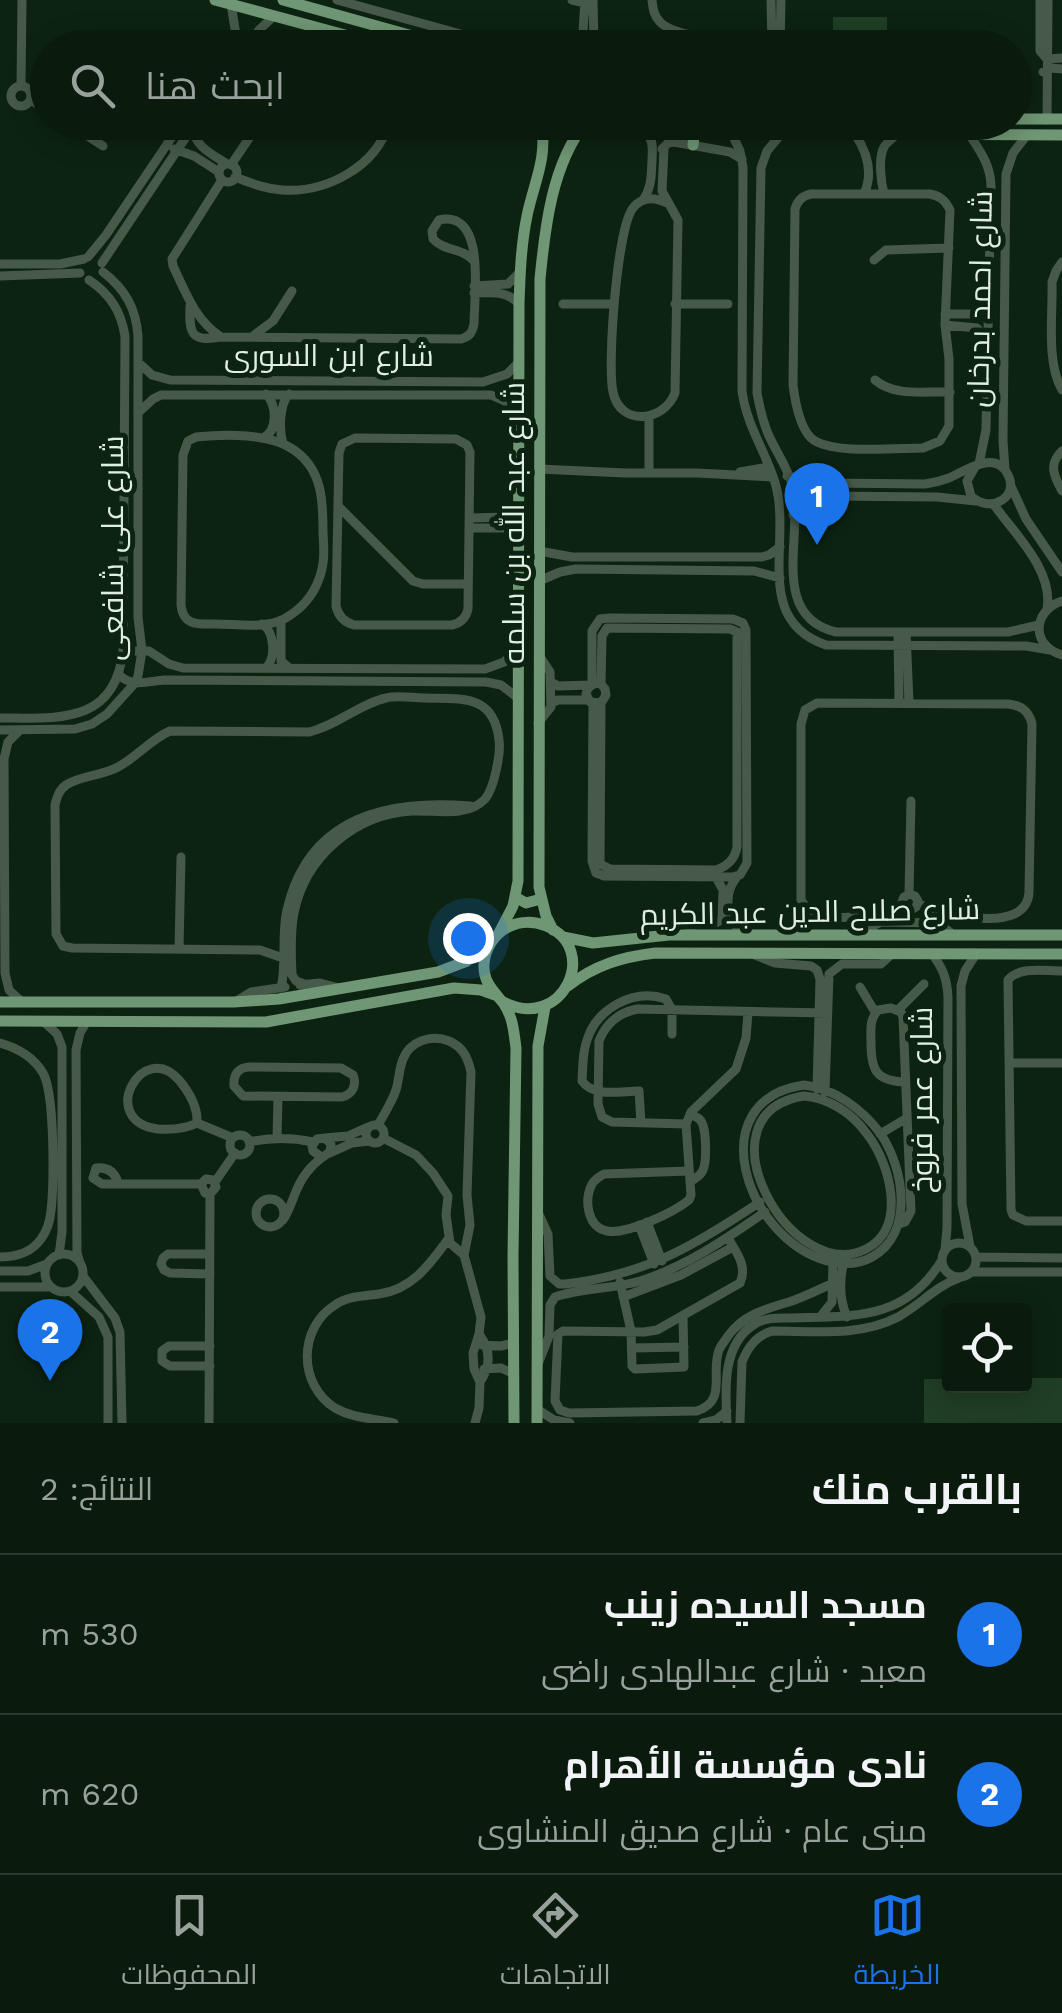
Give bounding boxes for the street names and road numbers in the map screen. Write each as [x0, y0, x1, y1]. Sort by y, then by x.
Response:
street label: شارع احمد بدرخان [960, 190, 1002, 408]
street label: شارع ابن السورى [224, 338, 434, 376]
street label: شارع عبد الله بن سلمه [494, 382, 534, 664]
street label: شارع على شافعى [95, 435, 133, 661]
street label: شارع صلاح الدين عبد الكريم [640, 891, 981, 935]
street label: شارع عمر فروخ [904, 1007, 942, 1193]

